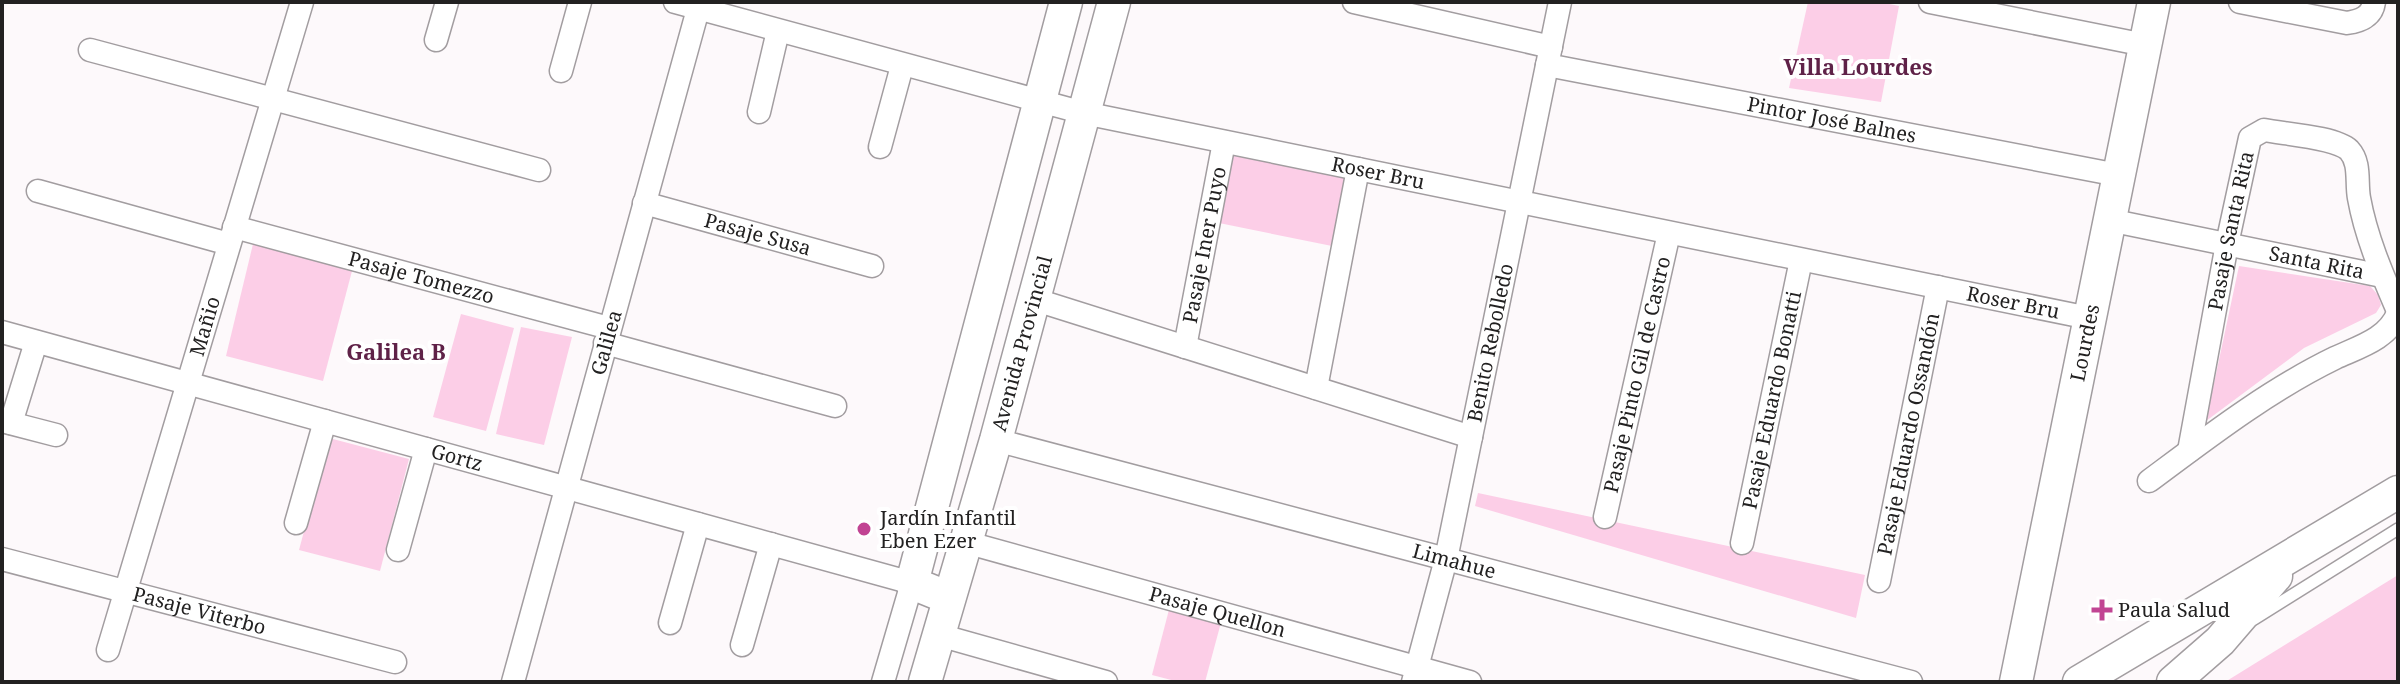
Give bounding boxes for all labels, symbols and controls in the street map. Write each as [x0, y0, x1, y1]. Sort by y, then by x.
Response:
district label: Villa Lourdes [1783, 51, 1933, 81]
street label: Pintor José Balnes [1745, 90, 1919, 149]
street label: Pasaje Santa Rita [2201, 149, 2260, 313]
street label: Roser Bru [1329, 150, 1427, 195]
street label: Pasaje Iner Puyo [1176, 164, 1232, 325]
street label: Pasaje Susa [702, 206, 814, 262]
street label: Santa Rita [2267, 239, 2367, 285]
street label: Pasaje Tomezzo [346, 244, 497, 310]
street label: Avenida Provincial [985, 253, 1058, 434]
street label: Pasaje Pinto Gil de Castro [1597, 254, 1676, 495]
street label: Benito Rebolledo [1460, 261, 1519, 425]
street label: Roser Bru [1964, 279, 2062, 325]
street label: Pasaje Eduardo Bonatti [1735, 288, 1807, 511]
street label: Mañio [183, 293, 226, 359]
street label: Lourdes [2063, 302, 2105, 384]
street label: Galilea [584, 307, 628, 378]
street label: Pasaje Eduardo Ossandón [1871, 310, 1946, 557]
district label: Galilea B [346, 336, 446, 366]
street label: Gortz [428, 437, 486, 477]
place label: Jardín Infantil Eben Ezer [879, 504, 1016, 554]
marker: Jardín Infantil Eben Ezer [855, 520, 873, 538]
street label: Limahue [1410, 537, 1499, 585]
street label: Pasaje Viterbo [130, 580, 269, 641]
street label: Pasaje Quellon [1146, 580, 1289, 643]
place label: Paula Salud [2118, 596, 2230, 623]
marker: Paula Salud [2093, 601, 2111, 619]

